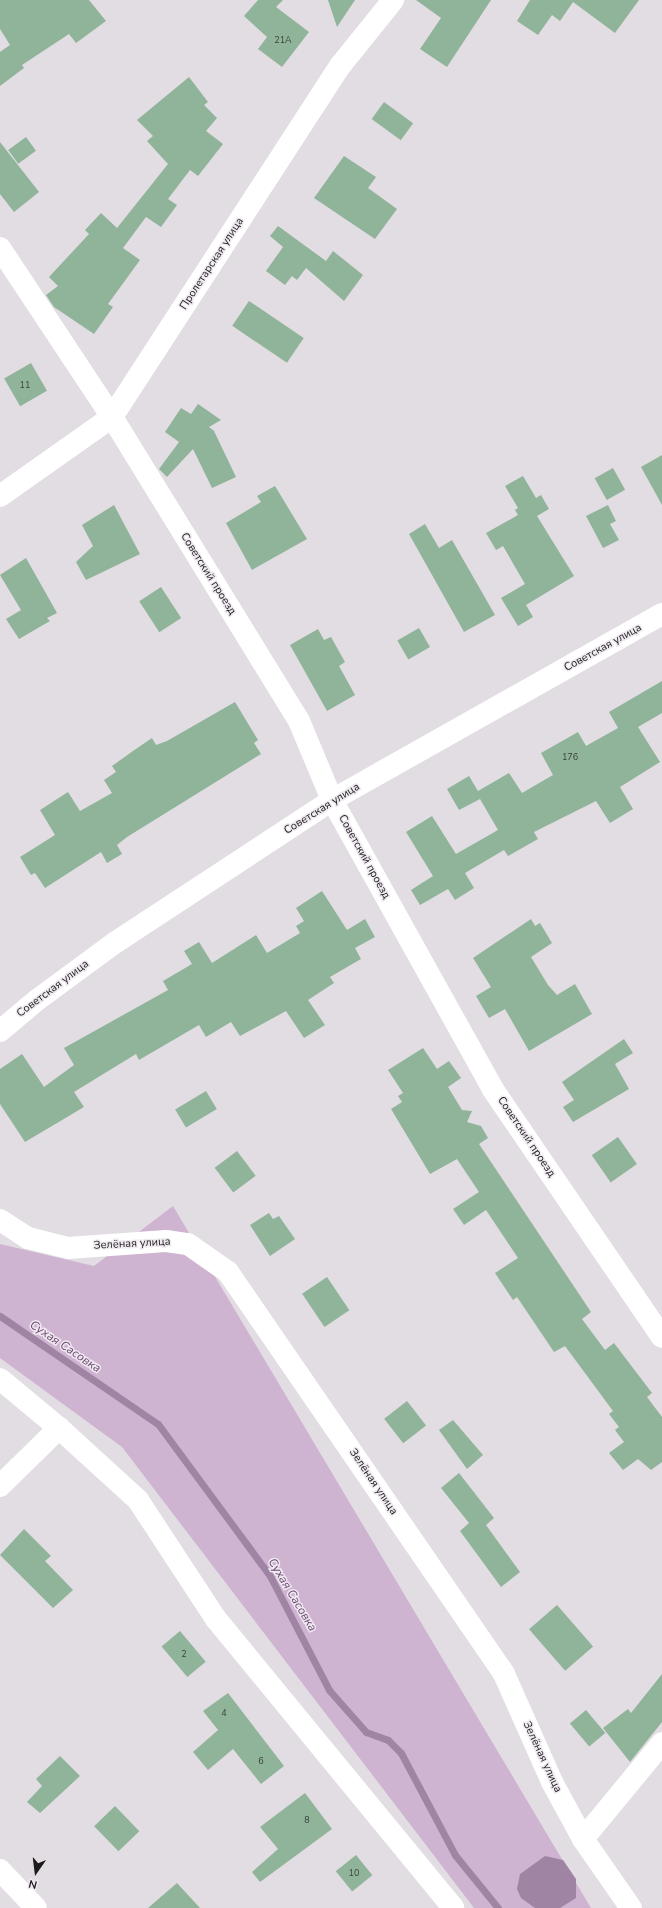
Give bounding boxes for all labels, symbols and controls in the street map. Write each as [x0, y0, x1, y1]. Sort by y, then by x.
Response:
house number: 21А [274, 35, 292, 45]
street label: Пролетарская улица [177, 216, 247, 312]
house number: 11 [20, 380, 30, 390]
street label: Советский проезд [177, 531, 239, 617]
street label: Советская улица [562, 621, 644, 675]
house number: 176 [562, 752, 578, 762]
street label: Советская улица [282, 780, 362, 838]
street label: Советский проезд [335, 813, 393, 901]
street label: Советская улица [14, 958, 92, 1020]
street label: Советский проезд [494, 1094, 558, 1180]
street label: Зелёная улица [93, 1235, 171, 1253]
water label: Сухая Сасовка [27, 1318, 103, 1376]
street label: Зелёная улица [346, 1446, 400, 1518]
water label: Сухая Сасовка [265, 1556, 319, 1634]
house number: 2 [181, 1649, 187, 1659]
house number: 4 [221, 1708, 227, 1718]
street label: Зелёная улица [520, 1719, 564, 1795]
house number: 6 [258, 1756, 264, 1766]
house number: 8 [304, 1815, 310, 1825]
north arrow [16, 1852, 56, 1892]
house number: 10 [349, 1868, 359, 1878]
text: N [27, 1876, 39, 1892]

